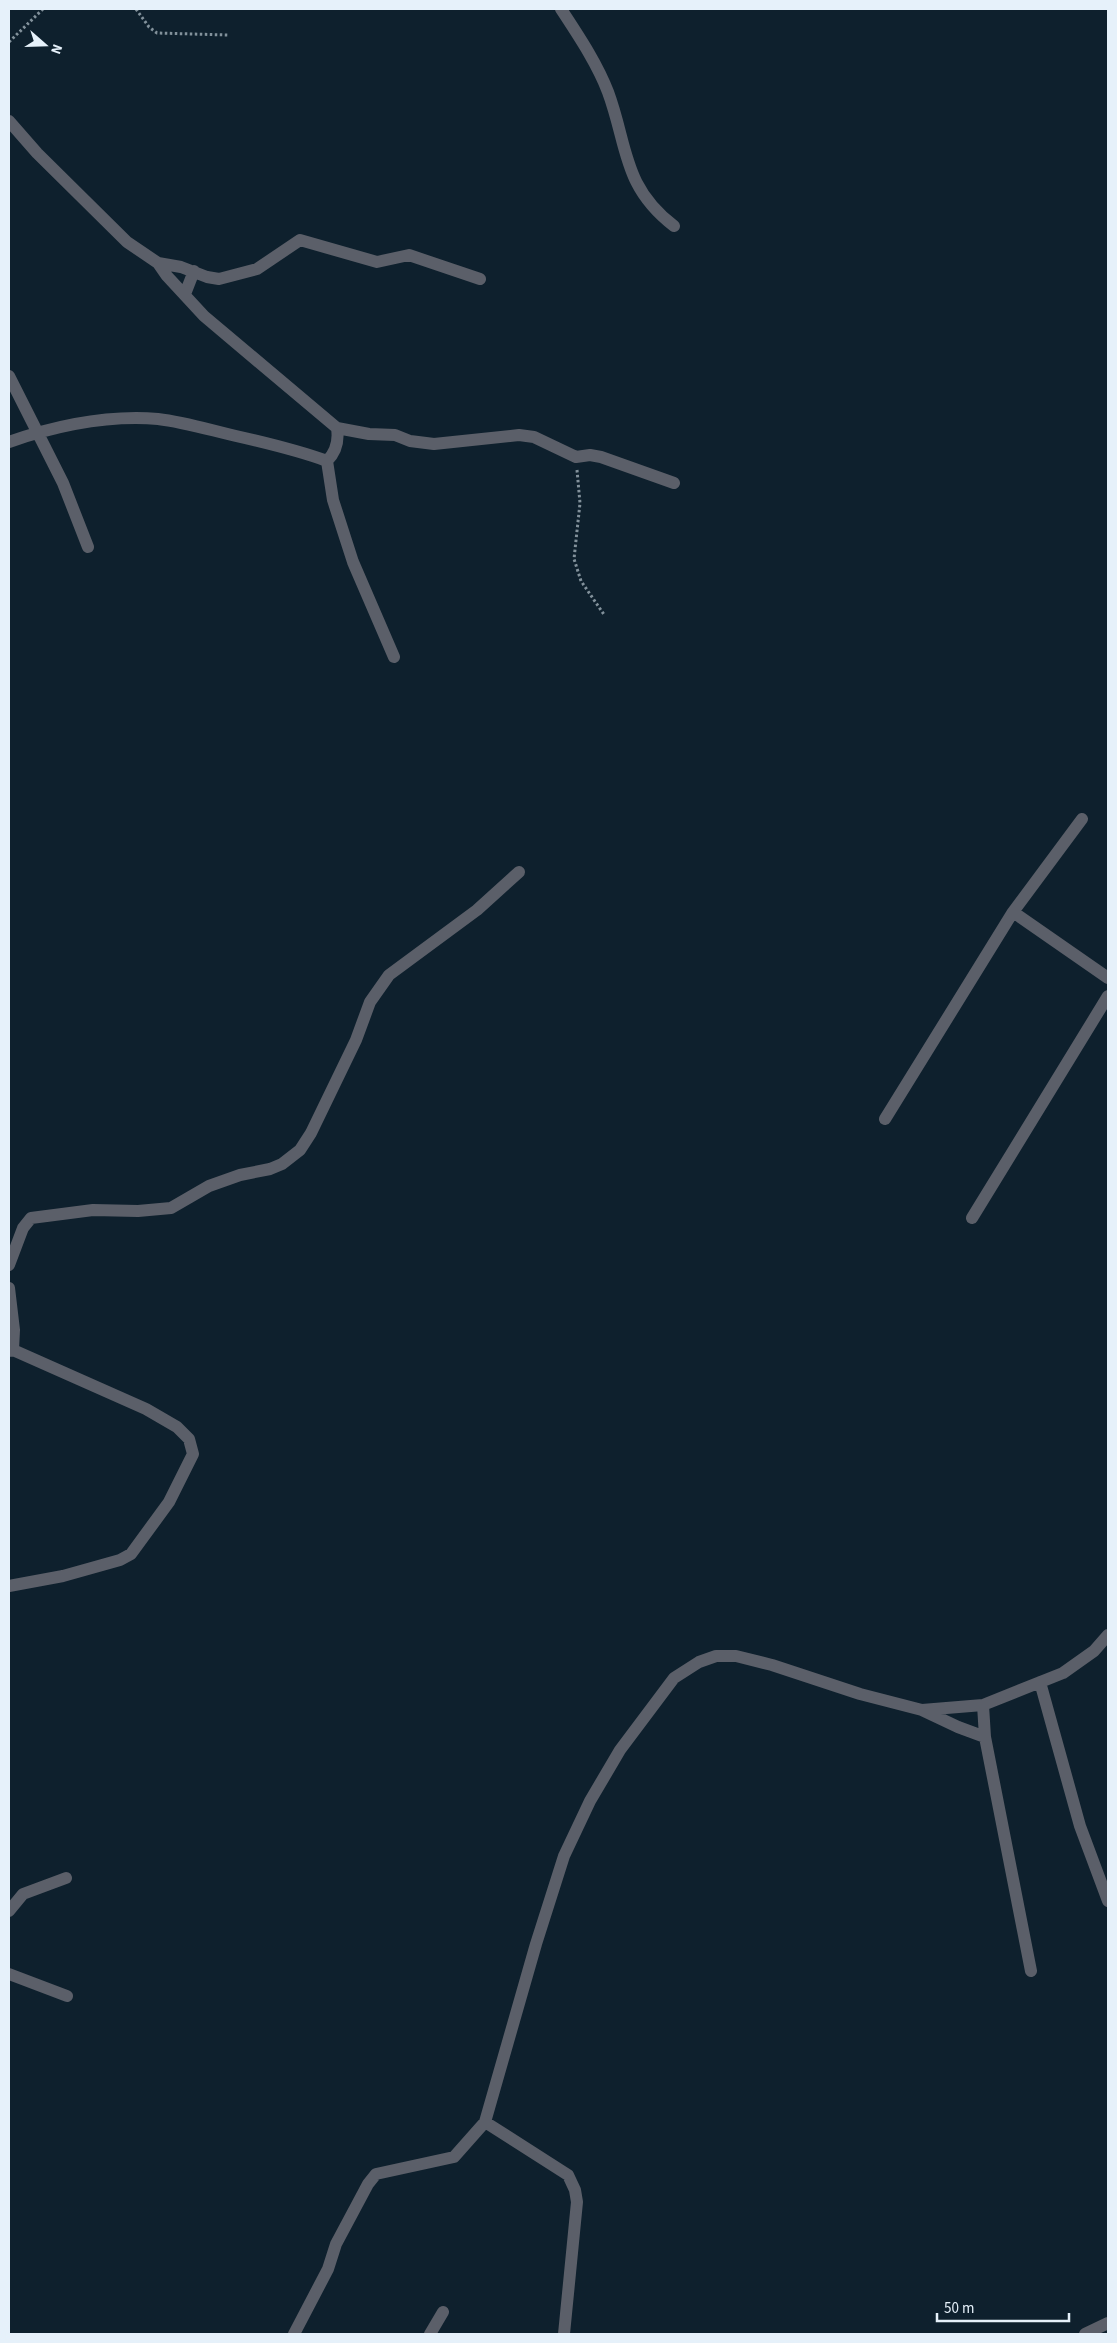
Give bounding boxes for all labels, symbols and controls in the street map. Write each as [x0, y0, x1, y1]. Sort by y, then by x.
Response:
north arrow [20, 20, 70, 70]
text: N [45, 41, 67, 57]
scale bar [937, 2290, 1070, 2322]
text: 50 m [944, 2298, 974, 2319]

